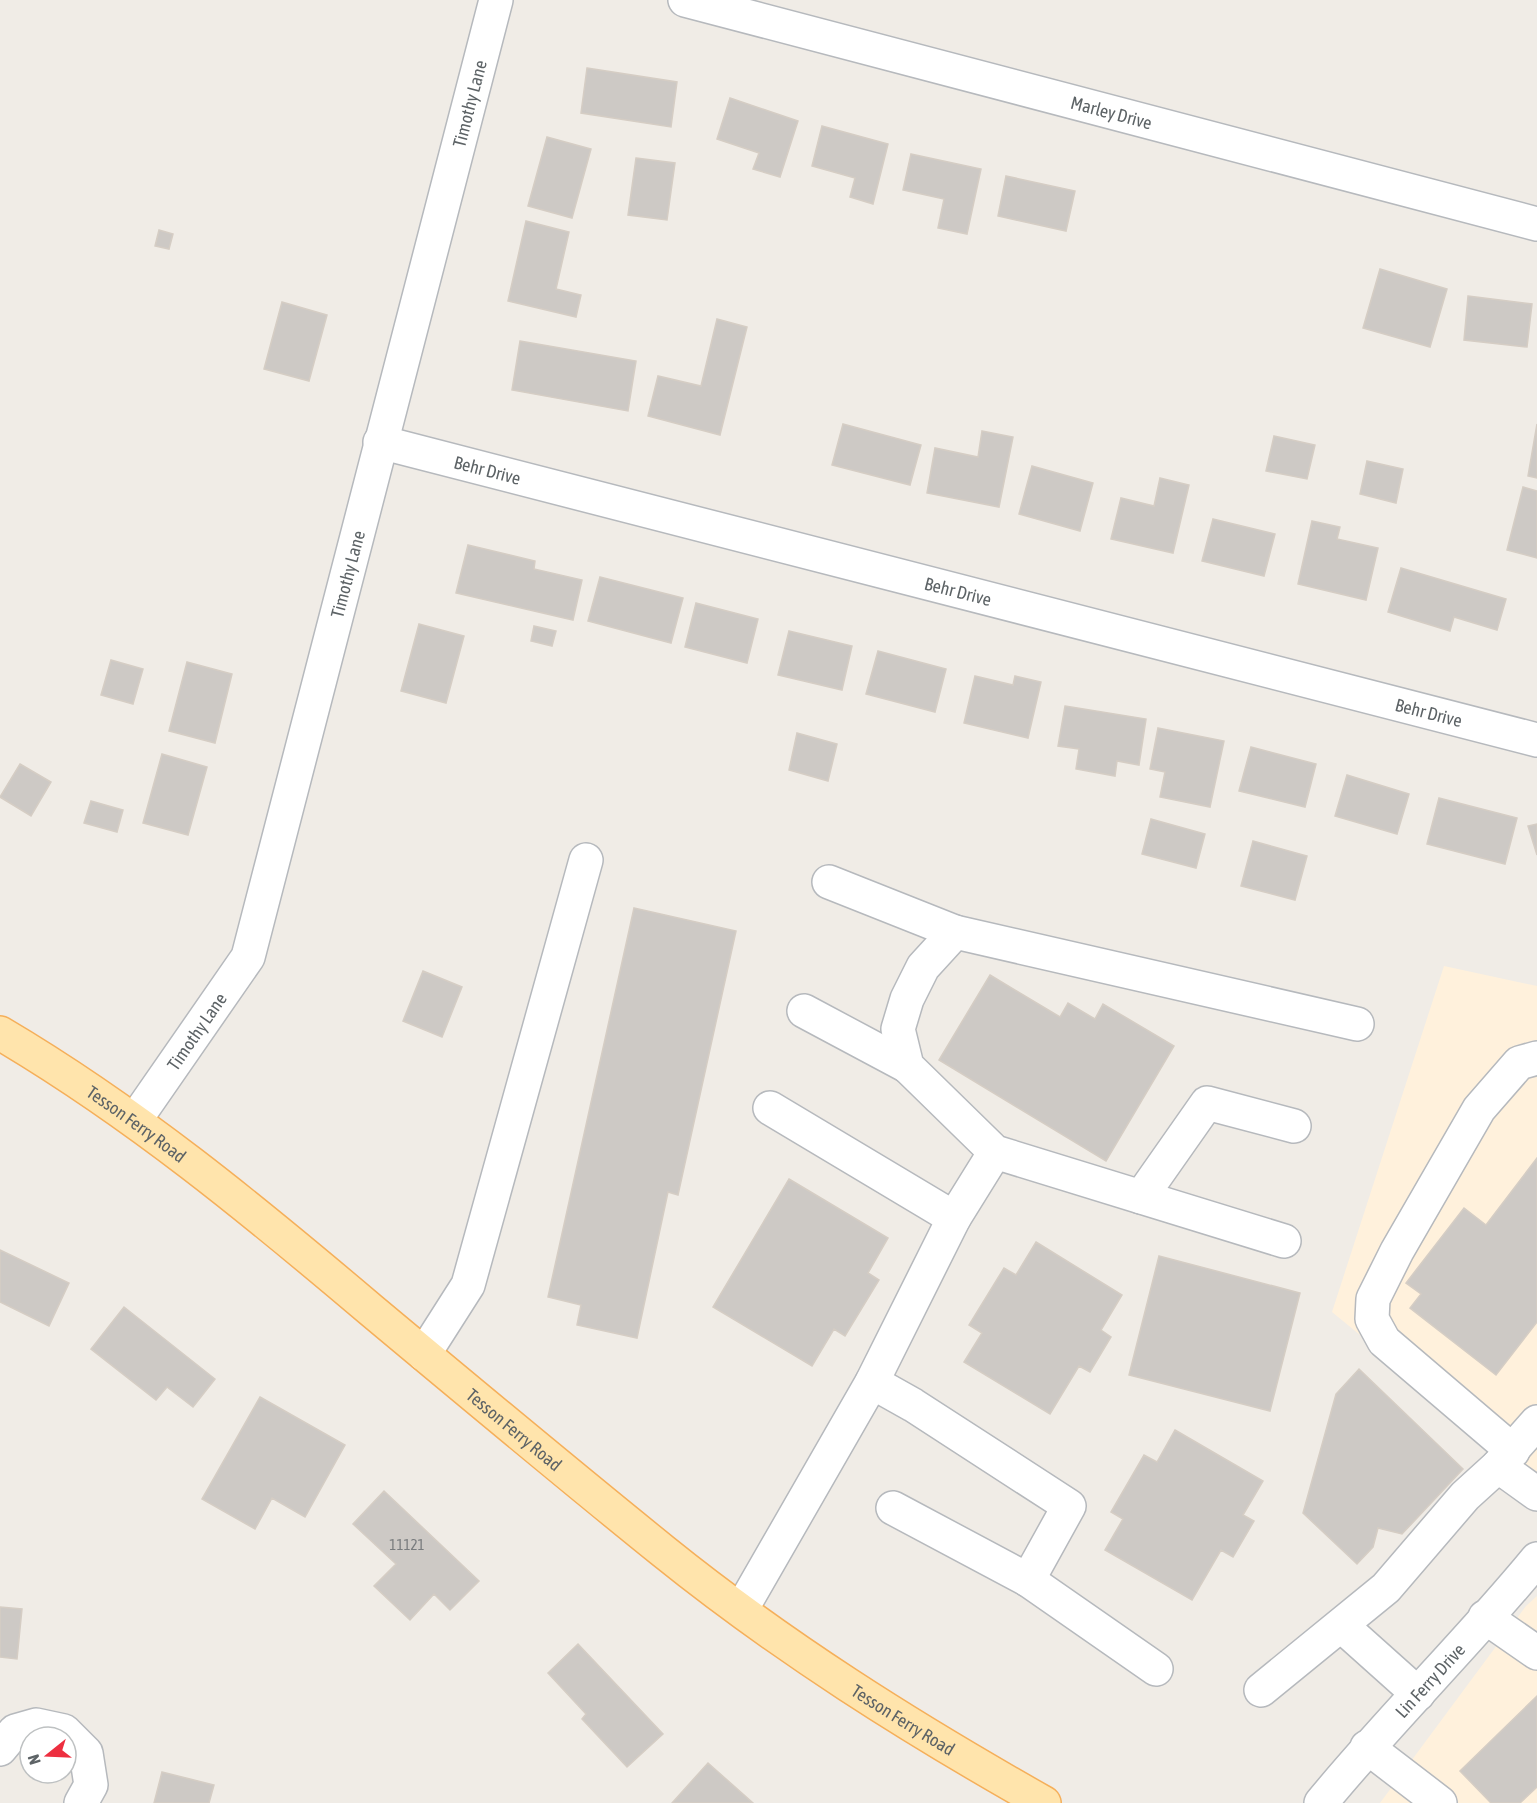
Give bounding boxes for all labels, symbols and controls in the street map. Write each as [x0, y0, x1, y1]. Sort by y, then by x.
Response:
street label: Timothy Lane [448, 58, 491, 149]
street label: Marley Drive [1069, 91, 1154, 133]
street label: Behr Drive [452, 451, 523, 488]
street label: Timothy Lane [326, 528, 369, 620]
street label: Behr Drive [922, 572, 994, 610]
street label: Behr Drive [1393, 693, 1464, 731]
street label: Timothy Lane [162, 989, 231, 1074]
street label: Tesson Ferry Road [83, 1081, 190, 1166]
street label: Tesson Ferry Road [462, 1384, 566, 1475]
house number: 11121 [389, 1536, 425, 1553]
street label: Lin Ferry Drive [1391, 1639, 1469, 1722]
street label: Tesson Ferry Road [848, 1680, 959, 1759]
north arrow [18, 1725, 78, 1785]
text: N [24, 1752, 44, 1767]

